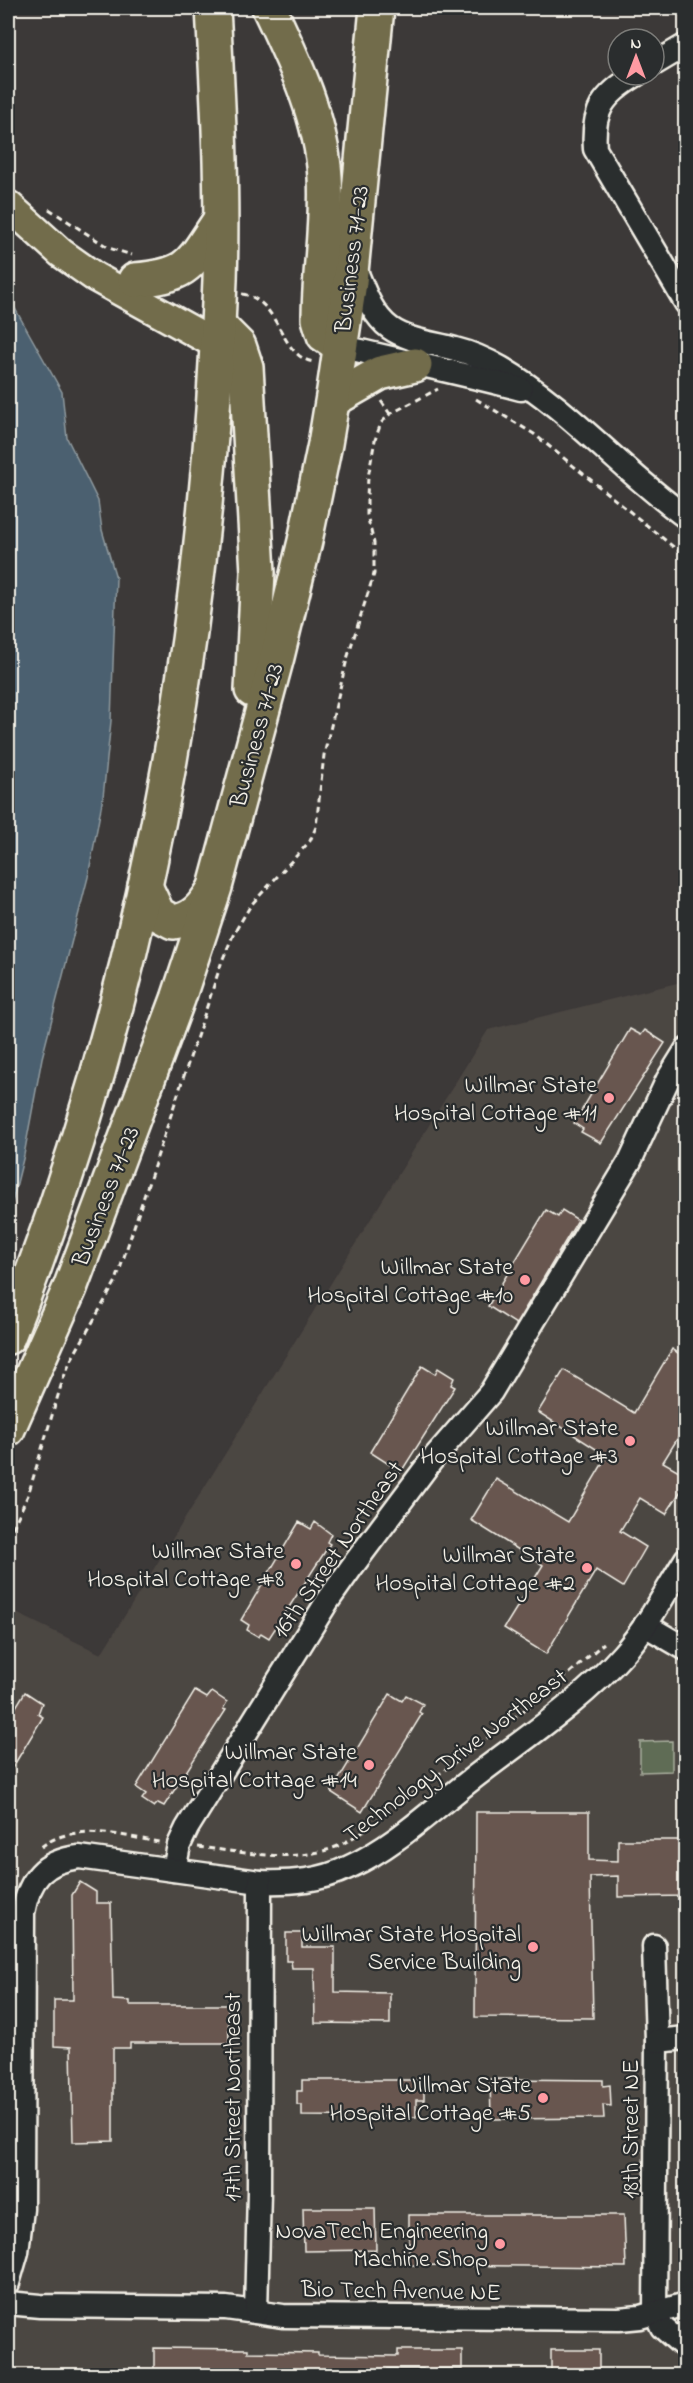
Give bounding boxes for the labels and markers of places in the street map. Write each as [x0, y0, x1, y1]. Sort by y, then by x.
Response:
place label: Willmar State Hospital Cottage #11 [394, 1069, 597, 1132]
marker: Willmar State Hospital Cottage #11 [602, 1091, 616, 1105]
place label: Willmar State Hospital Cottage #10 [307, 1251, 513, 1314]
marker: Willmar State Hospital Cottage #10 [518, 1273, 532, 1287]
place label: Willmar State Hospital Cottage #3 [420, 1412, 618, 1475]
marker: Willmar State Hospital Cottage #3 [623, 1434, 637, 1448]
place label: Willmar State Hospital Cottage #8 [87, 1535, 284, 1598]
place label: Willmar State Hospital Cottage #2 [375, 1539, 575, 1602]
marker: Willmar State Hospital Cottage #8 [289, 1557, 303, 1571]
marker: Willmar State Hospital Cottage #2 [580, 1561, 594, 1575]
place label: Willmar State Hospital Cottage #14 [152, 1736, 357, 1799]
marker: Willmar State Hospital Cottage #14 [362, 1758, 376, 1772]
place label: Willmar State Hospital Service Building [301, 1918, 521, 1981]
marker: Willmar State Hospital Service Building [526, 1940, 540, 1954]
place label: Willmar State Hospital Cottage #5 [329, 2069, 531, 2132]
marker: Willmar State Hospital Cottage #5 [536, 2091, 550, 2105]
place label: NovaTech Engineering Machine Shop [275, 2215, 488, 2278]
marker: NovaTech Engineering Machine Shop [493, 2237, 507, 2251]

